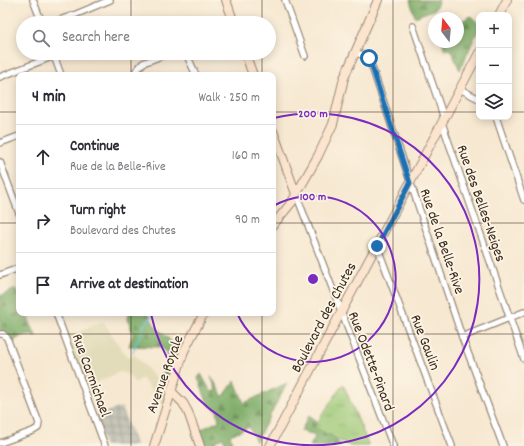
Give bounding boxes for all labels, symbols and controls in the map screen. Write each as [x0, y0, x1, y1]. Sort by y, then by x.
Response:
north arrow [428, 12, 464, 48]
map controls [476, 12, 512, 120]
button: + [476, 12, 512, 48]
search box [16, 16, 276, 60]
icon: search [30, 27, 52, 49]
text: Search here [62, 27, 130, 49]
button: − [476, 48, 512, 84]
route start [360, 49, 378, 67]
button: layers [476, 84, 512, 120]
text: 4 min [32, 86, 66, 110]
text: Walk · 250 m [198, 89, 260, 108]
text: 200 m [298, 106, 328, 123]
text: Continue [70, 136, 119, 158]
street label: Rue des Belles-Neiges [450, 142, 510, 265]
icon: ahead [32, 146, 54, 168]
text: 160 m [232, 147, 260, 166]
text: Rue de la Belle-Rive [70, 158, 166, 177]
street label: Rue de la Belle-Rive [413, 186, 470, 298]
text: 100 m [300, 189, 326, 206]
text: Turn right [70, 200, 126, 222]
icon: right [32, 210, 54, 232]
text: 90 m [235, 211, 260, 230]
text: Boulevard des Chutes [70, 222, 176, 241]
route end [368, 237, 386, 255]
street label: Boulevard des Chutes [286, 259, 363, 377]
centre of rings [306, 272, 320, 286]
icon: arrive [32, 274, 54, 296]
text: Arrive at destination [70, 274, 188, 296]
street label: Rue Odette-Pinard [341, 309, 399, 415]
street label: Rue Gaulin [403, 312, 445, 374]
street label: Rue Carmichael [65, 331, 115, 421]
street label: Avenue Royale [142, 332, 190, 417]

